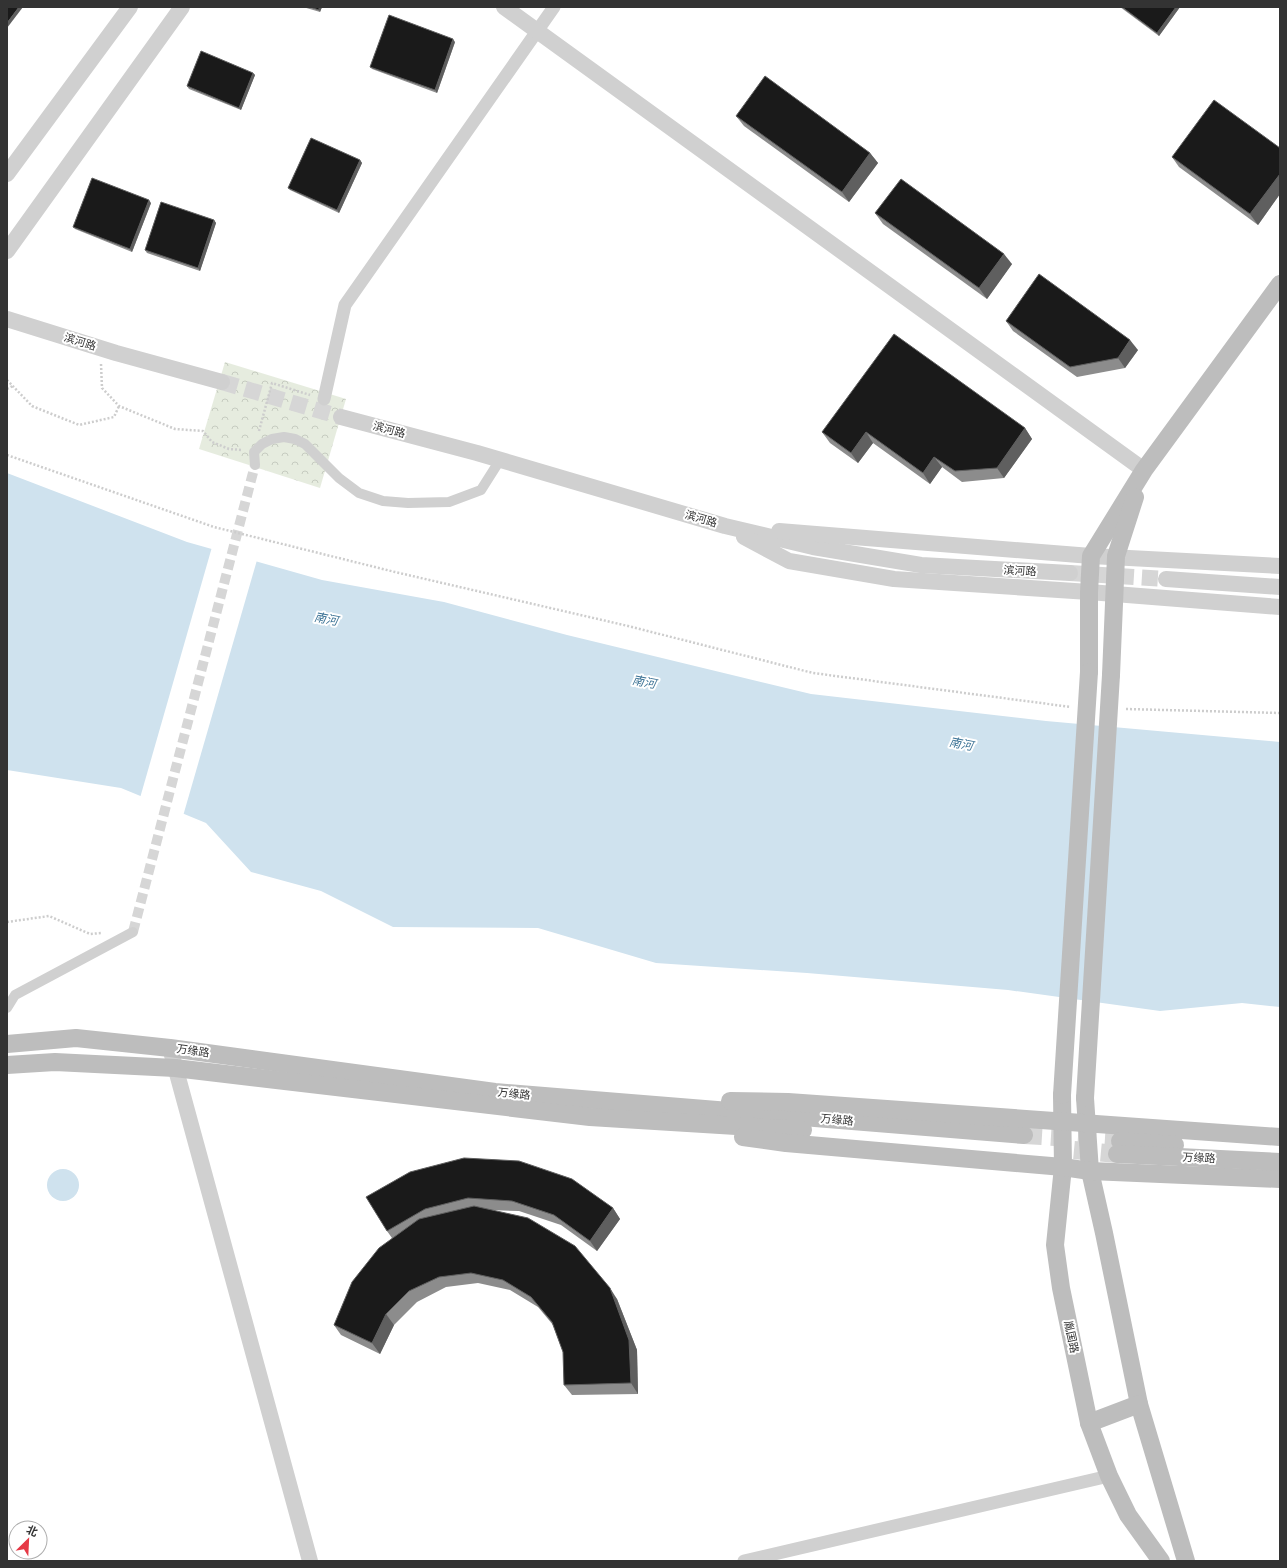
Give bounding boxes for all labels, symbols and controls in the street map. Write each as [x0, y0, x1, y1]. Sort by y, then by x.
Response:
street label: 滨河路 [62, 331, 98, 353]
street label: 滨河路 [371, 419, 407, 441]
street label: 滨河路 [683, 508, 719, 530]
street label: 滨河路 [1003, 564, 1037, 578]
water label: 南河 [313, 610, 341, 629]
water label: 南河 [631, 673, 659, 692]
water label: 南河 [948, 735, 976, 754]
street label: 万缘路 [176, 1042, 210, 1060]
street label: 万缘路 [497, 1086, 531, 1102]
street label: 万缘路 [820, 1112, 854, 1128]
street label: 万缘路 [1182, 1151, 1216, 1165]
street label: 胤国路 [1061, 1320, 1081, 1354]
north arrow [8, 1520, 48, 1560]
text: 北 [24, 1523, 40, 1539]

